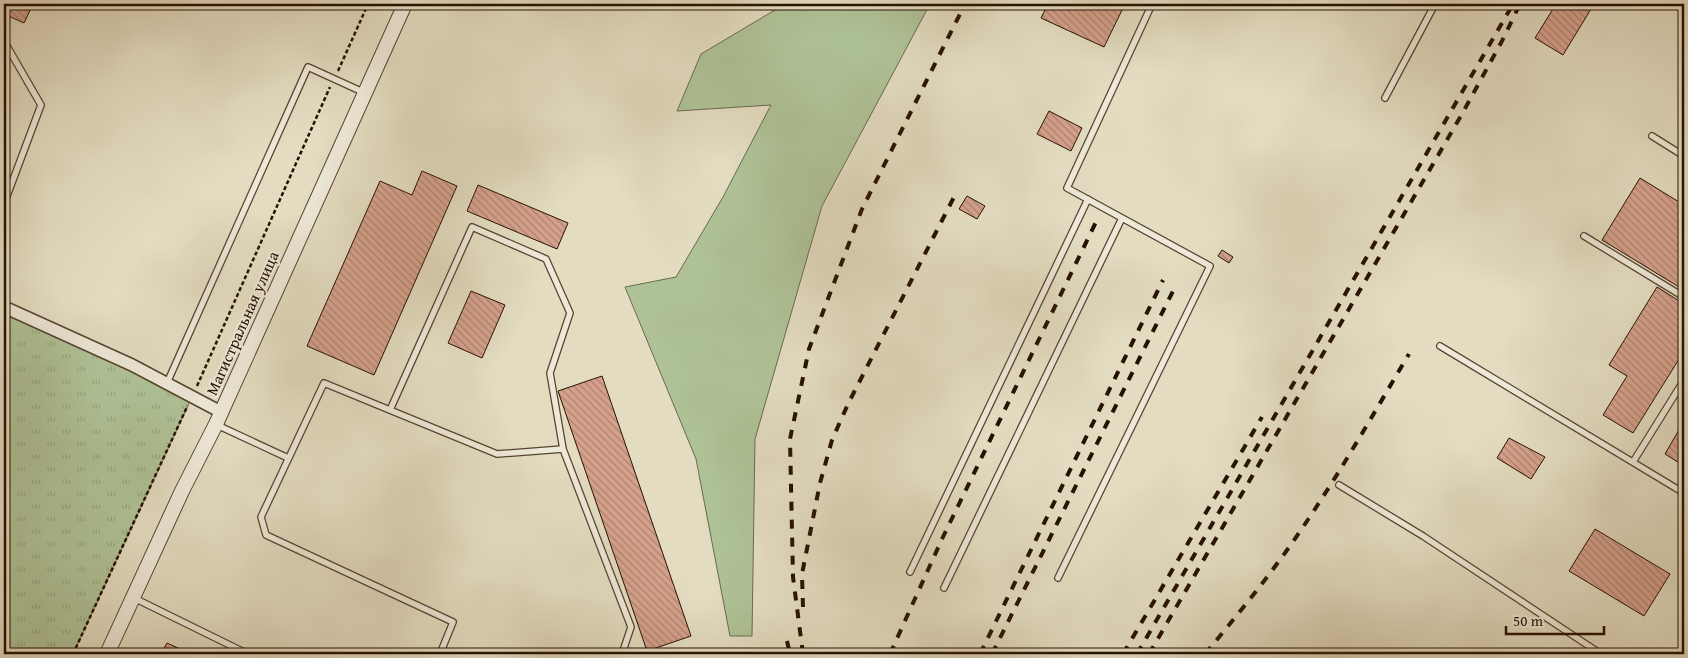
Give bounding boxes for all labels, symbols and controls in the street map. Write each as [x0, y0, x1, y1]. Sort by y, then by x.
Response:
street label: Магистральная улица [199, 247, 285, 399]
scale bar [1506, 603, 1603, 635]
text: 50 m [1513, 610, 1544, 631]

